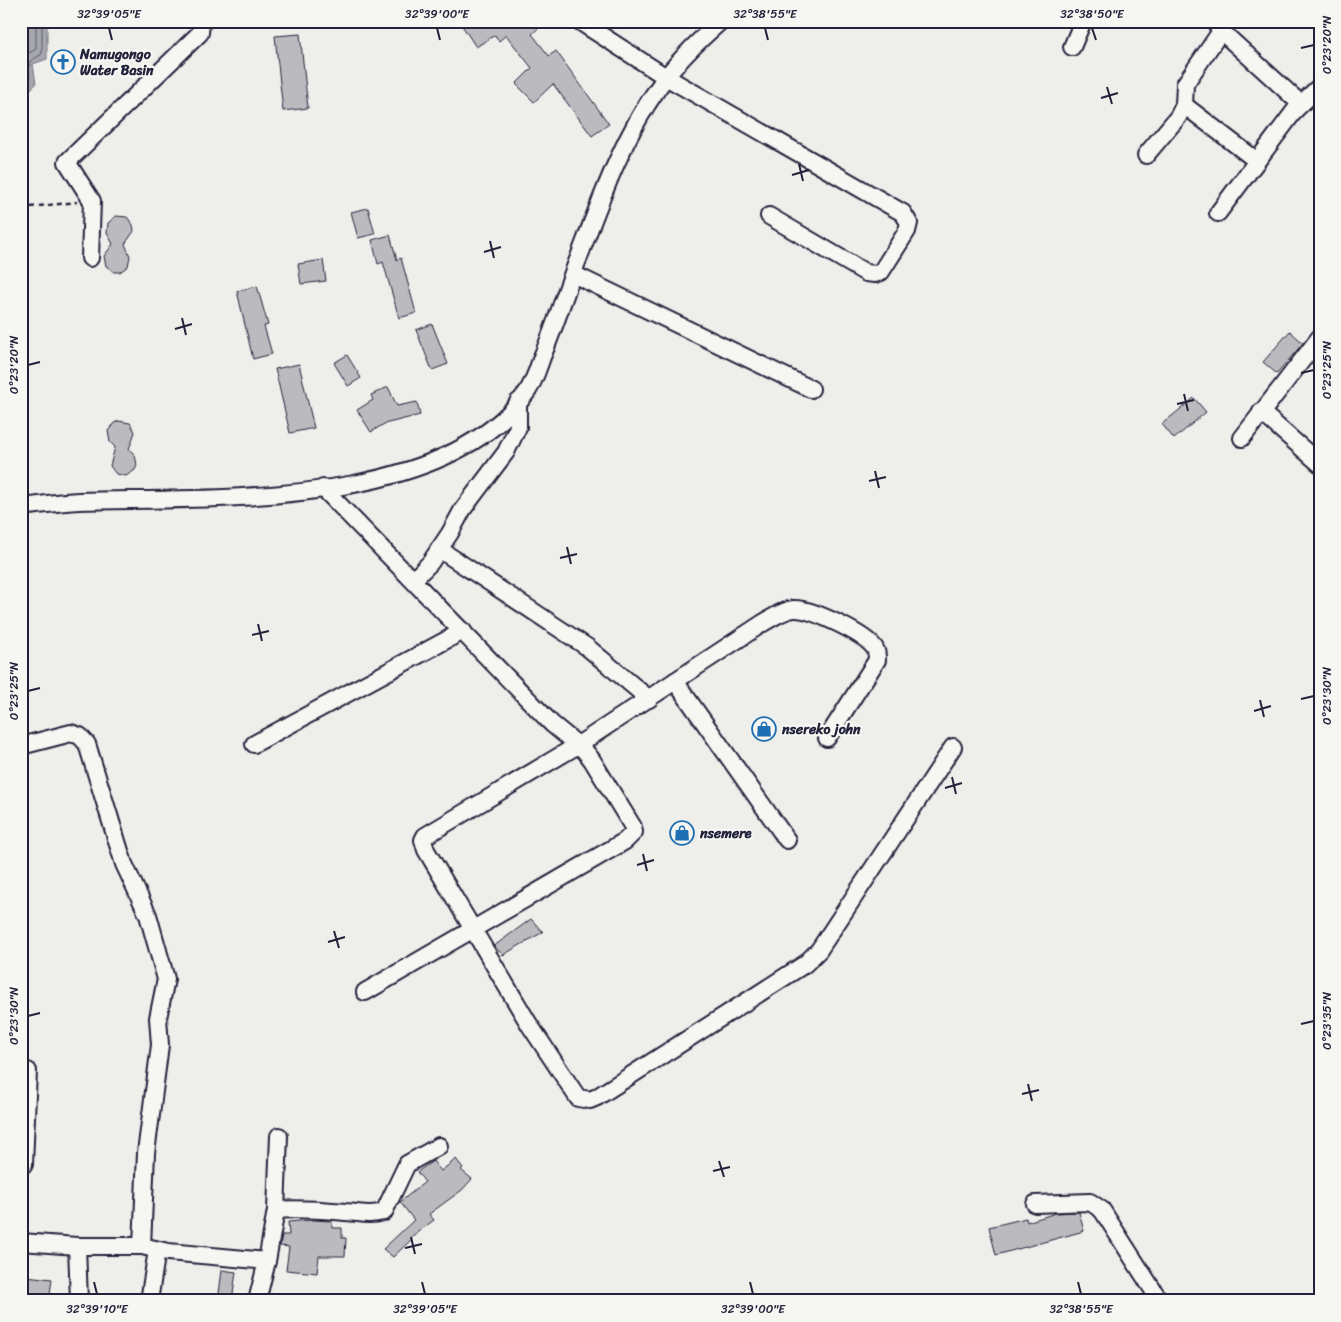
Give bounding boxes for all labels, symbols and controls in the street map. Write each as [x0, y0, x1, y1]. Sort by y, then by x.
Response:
text: 32°39'05"E [77, 3, 142, 25]
text: 32°39'00"E [405, 3, 470, 25]
text: 32°38'55"E [733, 3, 798, 25]
text: 32°38'50"E [1060, 3, 1125, 25]
text: 0°23'20"N [1316, 15, 1338, 74]
place label: Namugongo Water Basin [79, 42, 154, 83]
church icon: Namugongo Water Basin [50, 49, 76, 75]
text: 0°23'20"N [3, 335, 25, 394]
text: 0°23'25"N [1316, 340, 1338, 399]
text: 0°23'25"N [3, 661, 25, 720]
text: 0°23'30"N [1316, 666, 1338, 725]
shop icon: nsereko john [751, 716, 777, 742]
place label: nsereko john [781, 717, 861, 742]
shop icon: nsemere [669, 820, 695, 846]
place label: nsemere [699, 821, 752, 846]
text: 0°23'30"N [3, 986, 25, 1045]
text: 0°23'35"N [1316, 991, 1338, 1050]
text: 32°39'10"E [66, 1298, 129, 1320]
text: 32°39'05"E [393, 1298, 458, 1320]
text: 32°39'00"E [721, 1298, 786, 1320]
text: 32°38'55"E [1049, 1298, 1114, 1320]

